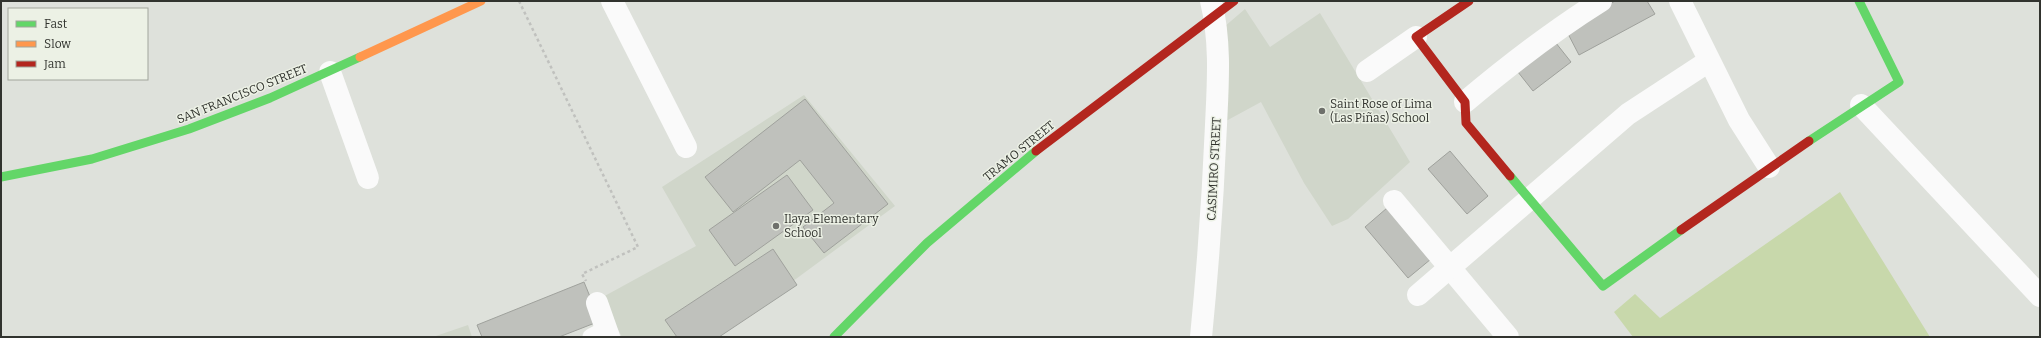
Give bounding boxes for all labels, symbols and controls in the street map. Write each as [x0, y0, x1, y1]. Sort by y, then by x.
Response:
legend [8, 8, 148, 80]
text: Fast [44, 17, 68, 31]
text: Slow [44, 37, 71, 51]
text: Jam [43, 57, 66, 71]
street label: SAN FRANCISCO STREET [175, 61, 309, 127]
place label: Saint Rose of Lima (Las Piñas) School [1330, 97, 1433, 125]
marker: Saint Rose of Lima (Las Piñas) School [1317, 106, 1327, 116]
street label: CASIMIRO STREET [1204, 117, 1224, 221]
street label: TRAMO STREET [981, 118, 1057, 184]
place label: Ilaya Elementary School [784, 212, 879, 240]
marker: Ilaya Elementary School [771, 221, 781, 231]

